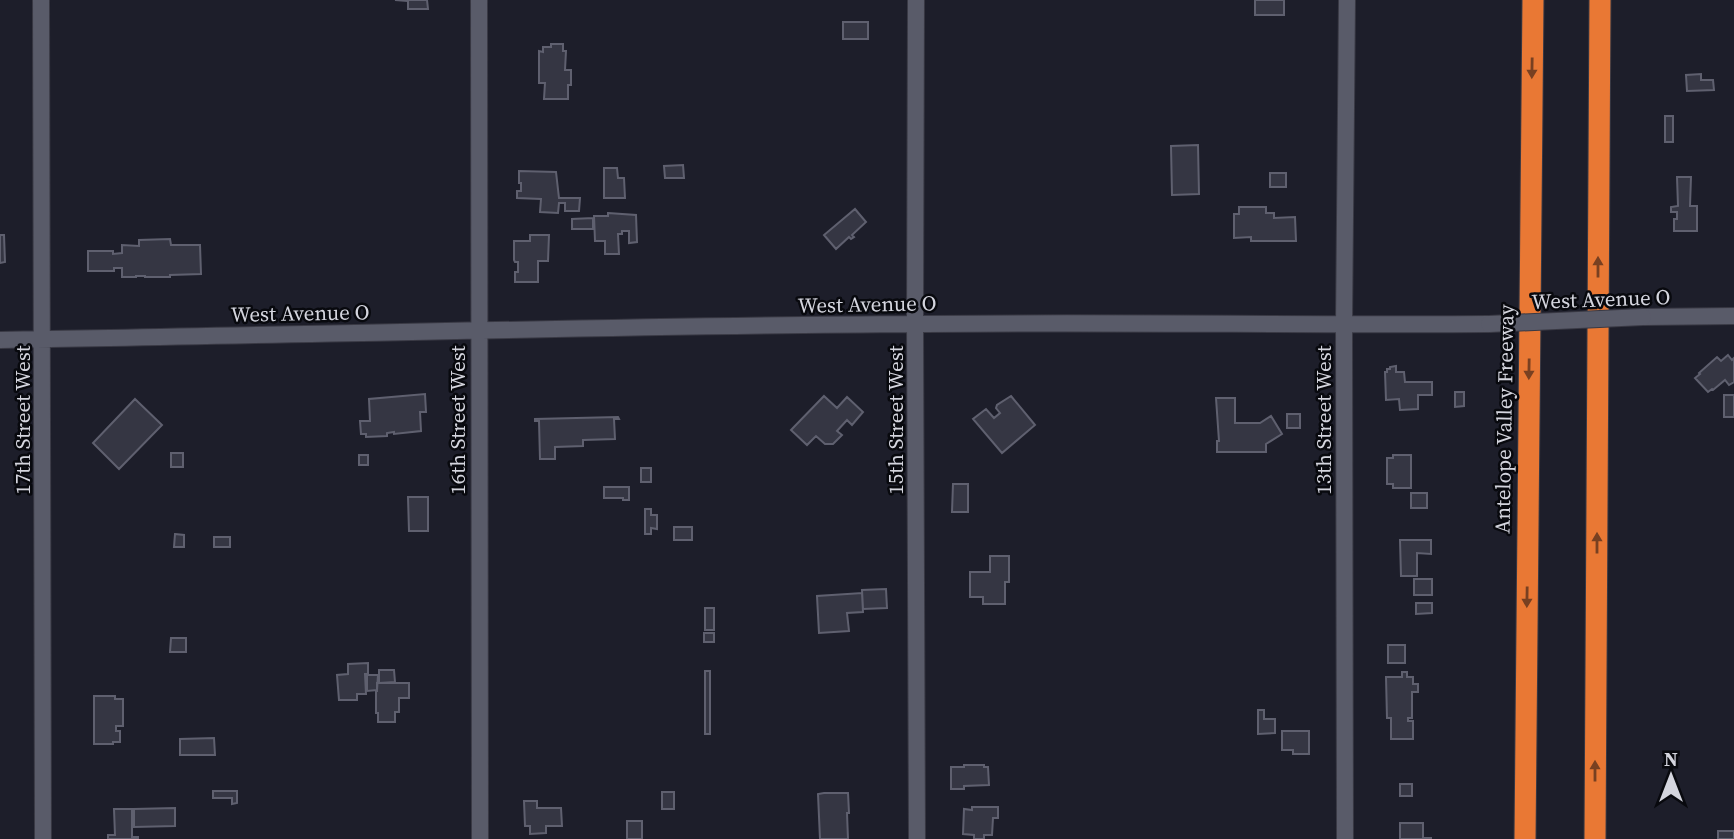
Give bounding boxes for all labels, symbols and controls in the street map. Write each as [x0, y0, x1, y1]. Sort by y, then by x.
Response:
one-way arrow [1526, 57, 1538, 79]
one-way arrow [1592, 256, 1604, 278]
street label: West Avenue O [1531, 282, 1671, 316]
street label: West Avenue O [797, 288, 937, 320]
street label: West Avenue O [230, 297, 370, 329]
street label: Antelope Valley Freeway [1488, 304, 1521, 534]
street label: 17th Street West [8, 345, 37, 495]
street label: 16th Street West [443, 345, 472, 495]
street label: 15th Street West [881, 345, 910, 495]
street label: 13th Street West [1309, 345, 1338, 495]
one-way arrow [1523, 358, 1535, 380]
one-way arrow [1591, 532, 1603, 554]
one-way arrow [1521, 586, 1533, 608]
north arrow [1636, 741, 1706, 811]
text: N [1664, 746, 1678, 772]
one-way arrow [1589, 760, 1601, 782]

